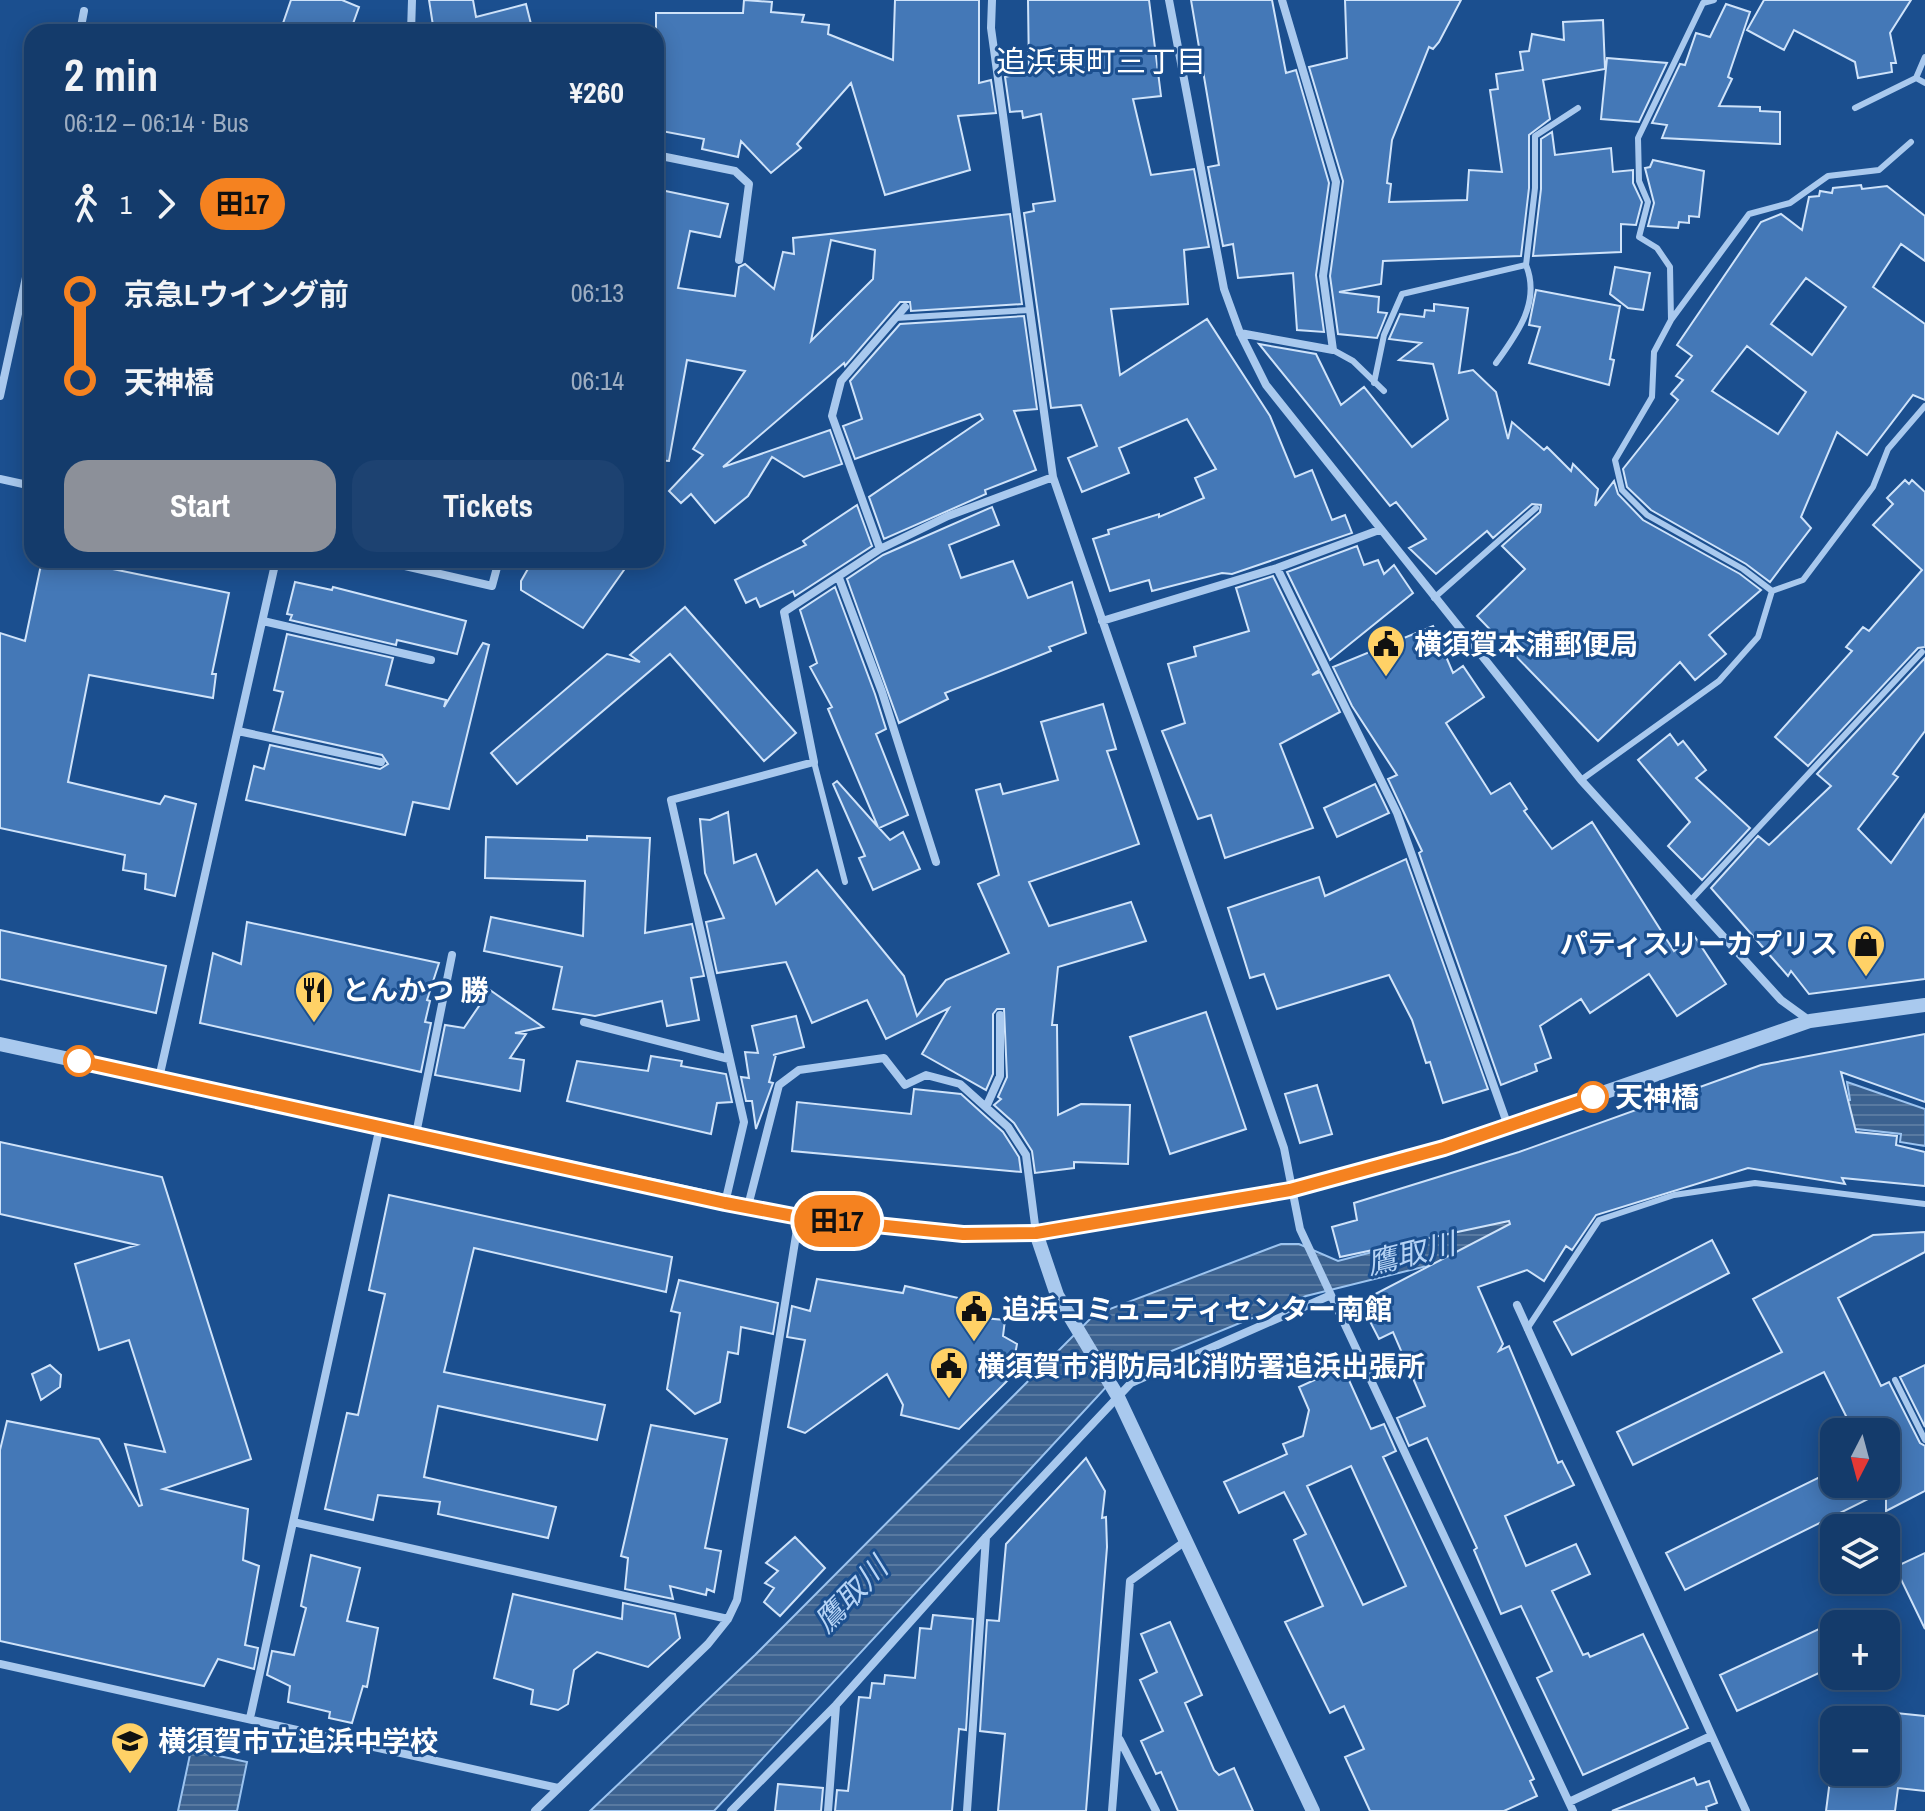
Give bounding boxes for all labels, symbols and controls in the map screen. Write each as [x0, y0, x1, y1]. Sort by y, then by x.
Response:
district label: 追浜東町三丁目 [996, 41, 1206, 81]
text: 2 min [64, 45, 158, 105]
text: ¥260 [569, 72, 624, 112]
text: 06:12 – 06:14 · Bus [64, 105, 249, 140]
icon: walk [64, 182, 108, 226]
icon: forward [144, 182, 188, 226]
text: 田17 [216, 185, 269, 223]
text: 1 [120, 187, 132, 222]
text: 京急Lウイング前 [124, 274, 349, 314]
text: 06:13 [571, 275, 624, 310]
text: 天神橋 [124, 362, 214, 402]
text: 06:14 [571, 363, 624, 398]
button: Start [64, 460, 336, 552]
button: Tickets [352, 460, 624, 552]
public building icon: 横須賀本浦郵便局 [1365, 623, 1407, 678]
place label: 横須賀本浦郵便局 [1414, 625, 1638, 663]
shop icon: パティスリーカプリス [1845, 923, 1887, 978]
place label: パティスリーカプリス [1560, 925, 1838, 963]
restaurant icon: とんかつ 勝 [293, 969, 335, 1024]
place label: とんかつ 勝 [342, 971, 488, 1009]
unlabelled marker [64, 1046, 94, 1076]
place label: 天神橋 [1615, 1078, 1699, 1116]
marker: 天神橋 [1578, 1082, 1608, 1112]
line badge: 田17 [791, 1195, 883, 1247]
text: 田17 [810, 1202, 864, 1240]
water label: 鷹取川 [1362, 1222, 1462, 1283]
public building icon: 追浜コミュニティセンター南館 [953, 1288, 995, 1343]
place label: 追浜コミュニティセンター南館 [1002, 1290, 1392, 1328]
public building icon: 横須賀市消防局北消防署追浜出張所 [928, 1345, 970, 1400]
place label: 横須賀市消防局北消防署追浜出張所 [977, 1347, 1425, 1385]
north arrow [1820, 1418, 1900, 1498]
map controls [1820, 1418, 1900, 1786]
button: layers [1820, 1514, 1900, 1594]
water label: 鷹取川 [805, 1546, 898, 1641]
button: + [1820, 1610, 1900, 1690]
button: − [1820, 1706, 1900, 1786]
school or university icon: 横須賀市立追浜中学校 [109, 1720, 151, 1775]
place label: 横須賀市立追浜中学校 [158, 1722, 438, 1760]

